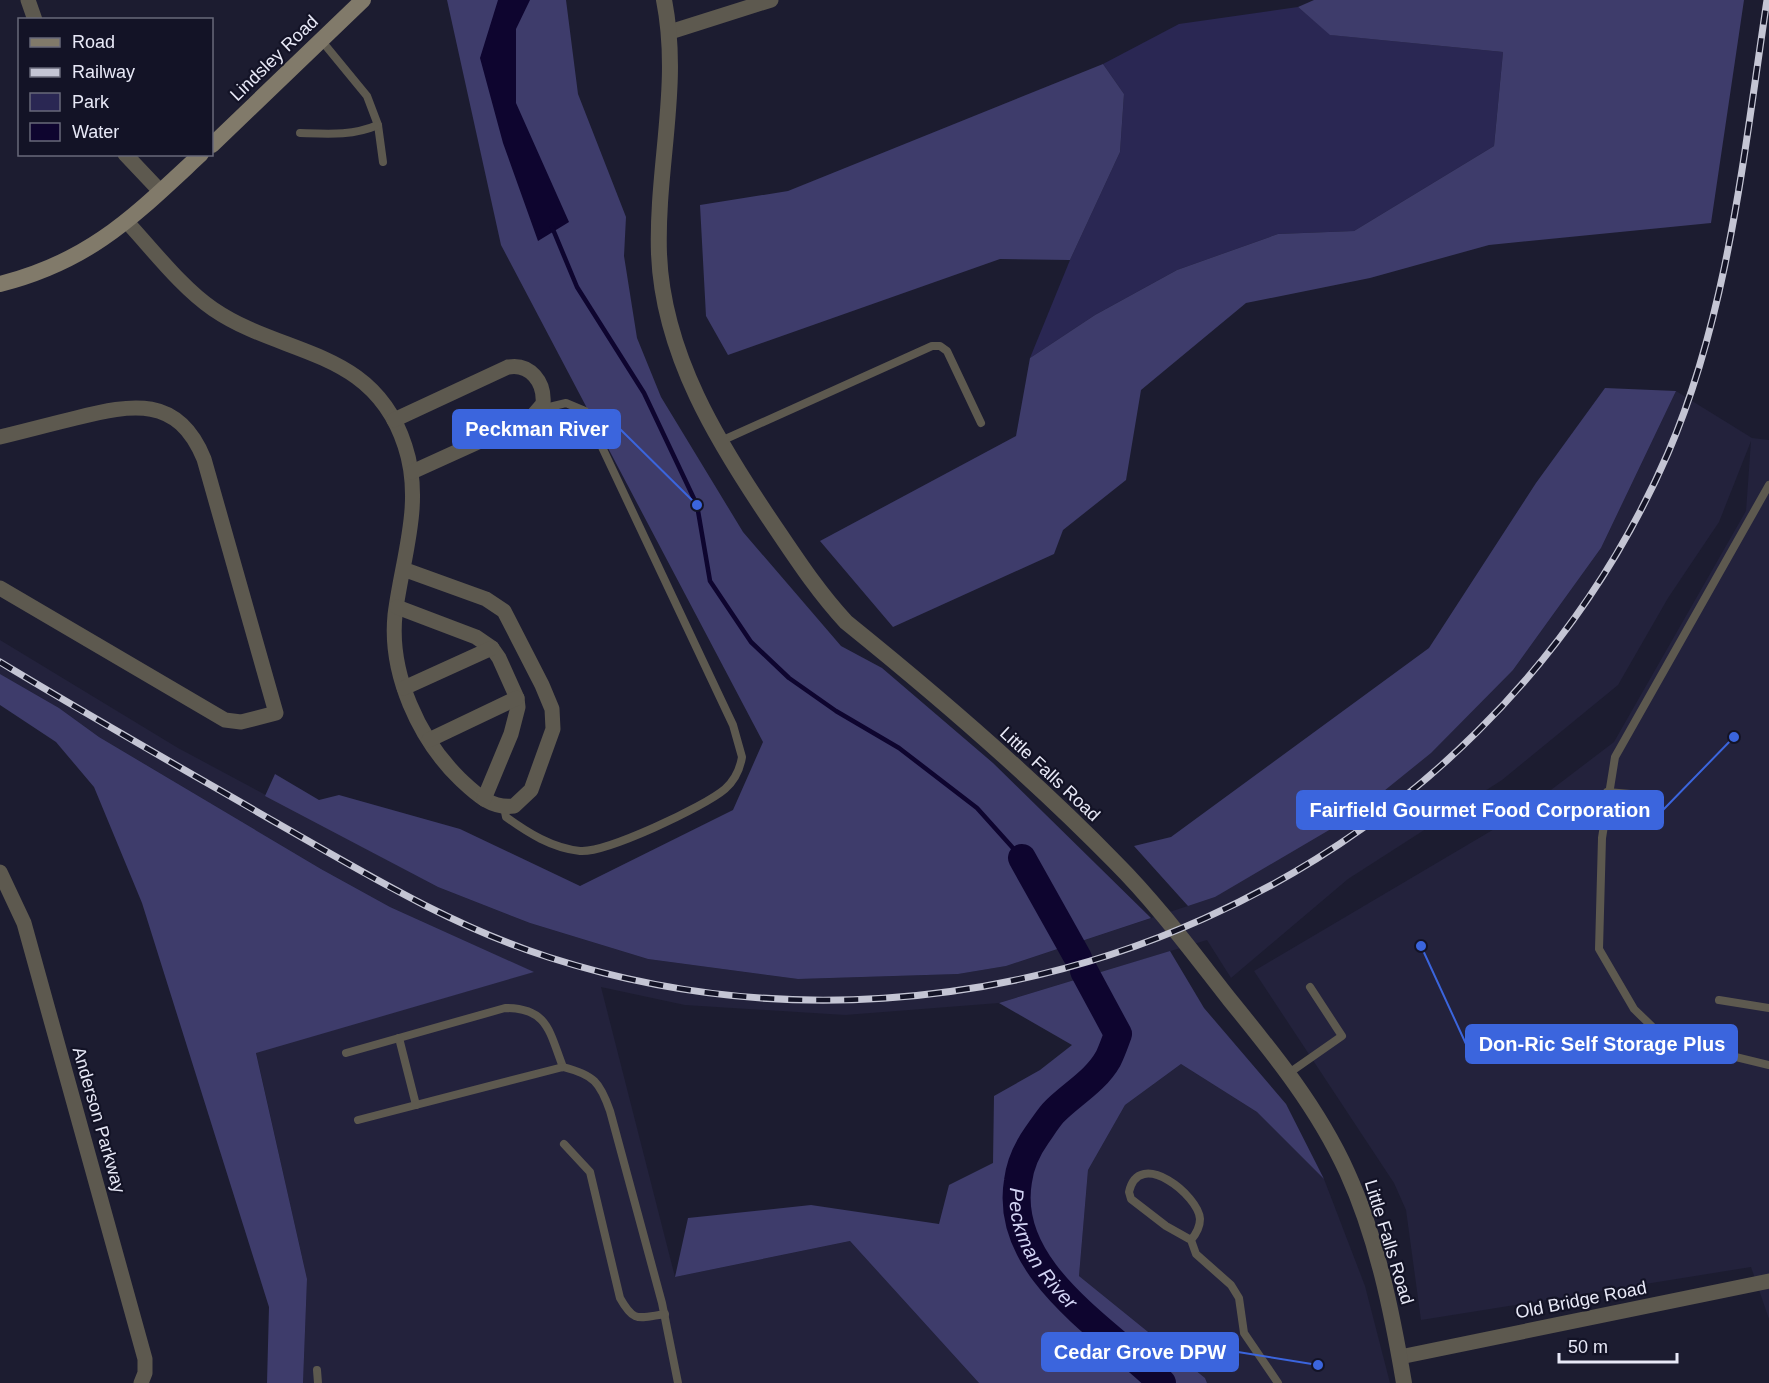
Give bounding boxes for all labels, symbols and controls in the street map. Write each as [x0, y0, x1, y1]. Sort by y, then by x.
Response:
street label: Lindsley Road [226, 11, 322, 105]
legend [18, 18, 213, 156]
text: Road [72, 32, 115, 52]
text: Railway [72, 62, 135, 82]
text: Park [72, 92, 110, 112]
text: Water [72, 122, 119, 142]
callout: Peckman River [453, 410, 620, 448]
text: Peckman River [465, 418, 609, 440]
street label: Little Falls Road [996, 723, 1104, 825]
callout: Fairfield Gourmet Food Corporation [1297, 791, 1663, 829]
text: Fairfield Gourmet Food Corporation [1309, 799, 1651, 821]
callout: Don-Ric Self Storage Plus [1466, 1025, 1737, 1063]
text: Don-Ric Self Storage Plus [1479, 1033, 1725, 1055]
street label: Anderson Parkway [69, 1045, 129, 1195]
street label: Little Falls Road [1361, 1177, 1417, 1307]
water label: Peckman River [1005, 1187, 1083, 1314]
street label: Old Bridge Road [1514, 1277, 1648, 1323]
scale bar [1559, 1326, 1678, 1364]
callout: Cedar Grove DPW [1042, 1333, 1238, 1371]
text: 50 m [1568, 1337, 1608, 1357]
text: Cedar Grove DPW [1054, 1341, 1226, 1363]

